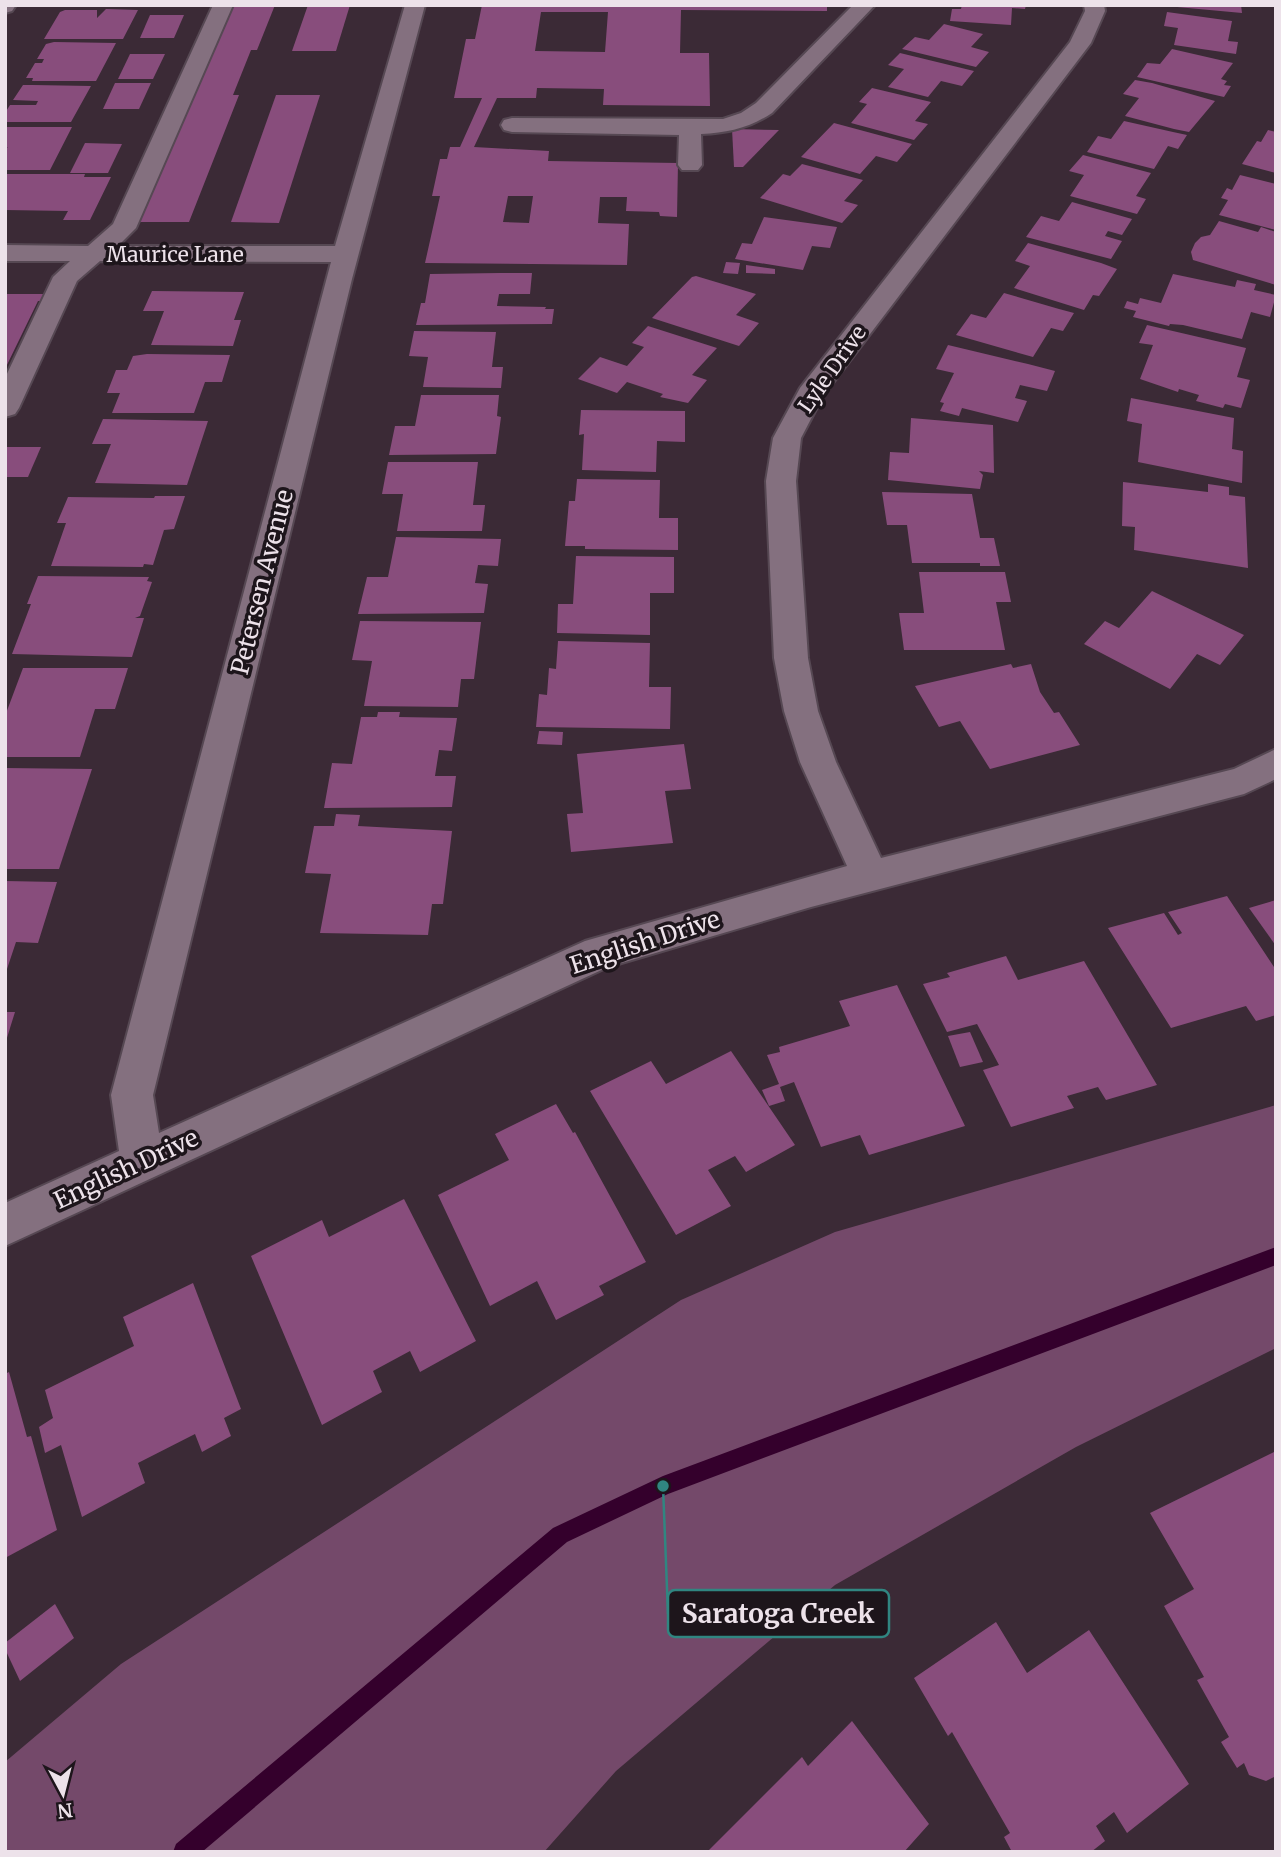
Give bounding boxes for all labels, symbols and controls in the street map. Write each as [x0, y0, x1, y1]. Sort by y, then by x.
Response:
street label: Maurice Lane [106, 241, 244, 268]
street label: Lyle Drive [792, 320, 872, 418]
street label: Petersen Avenue [224, 486, 300, 678]
street label: English Drive [566, 903, 724, 981]
street label: English Drive [49, 1122, 203, 1216]
callout: Saratoga Creek [668, 1590, 889, 1637]
text: Saratoga Creek [682, 1597, 874, 1630]
north arrow [28, 1759, 98, 1829]
text: N [56, 1798, 74, 1824]

